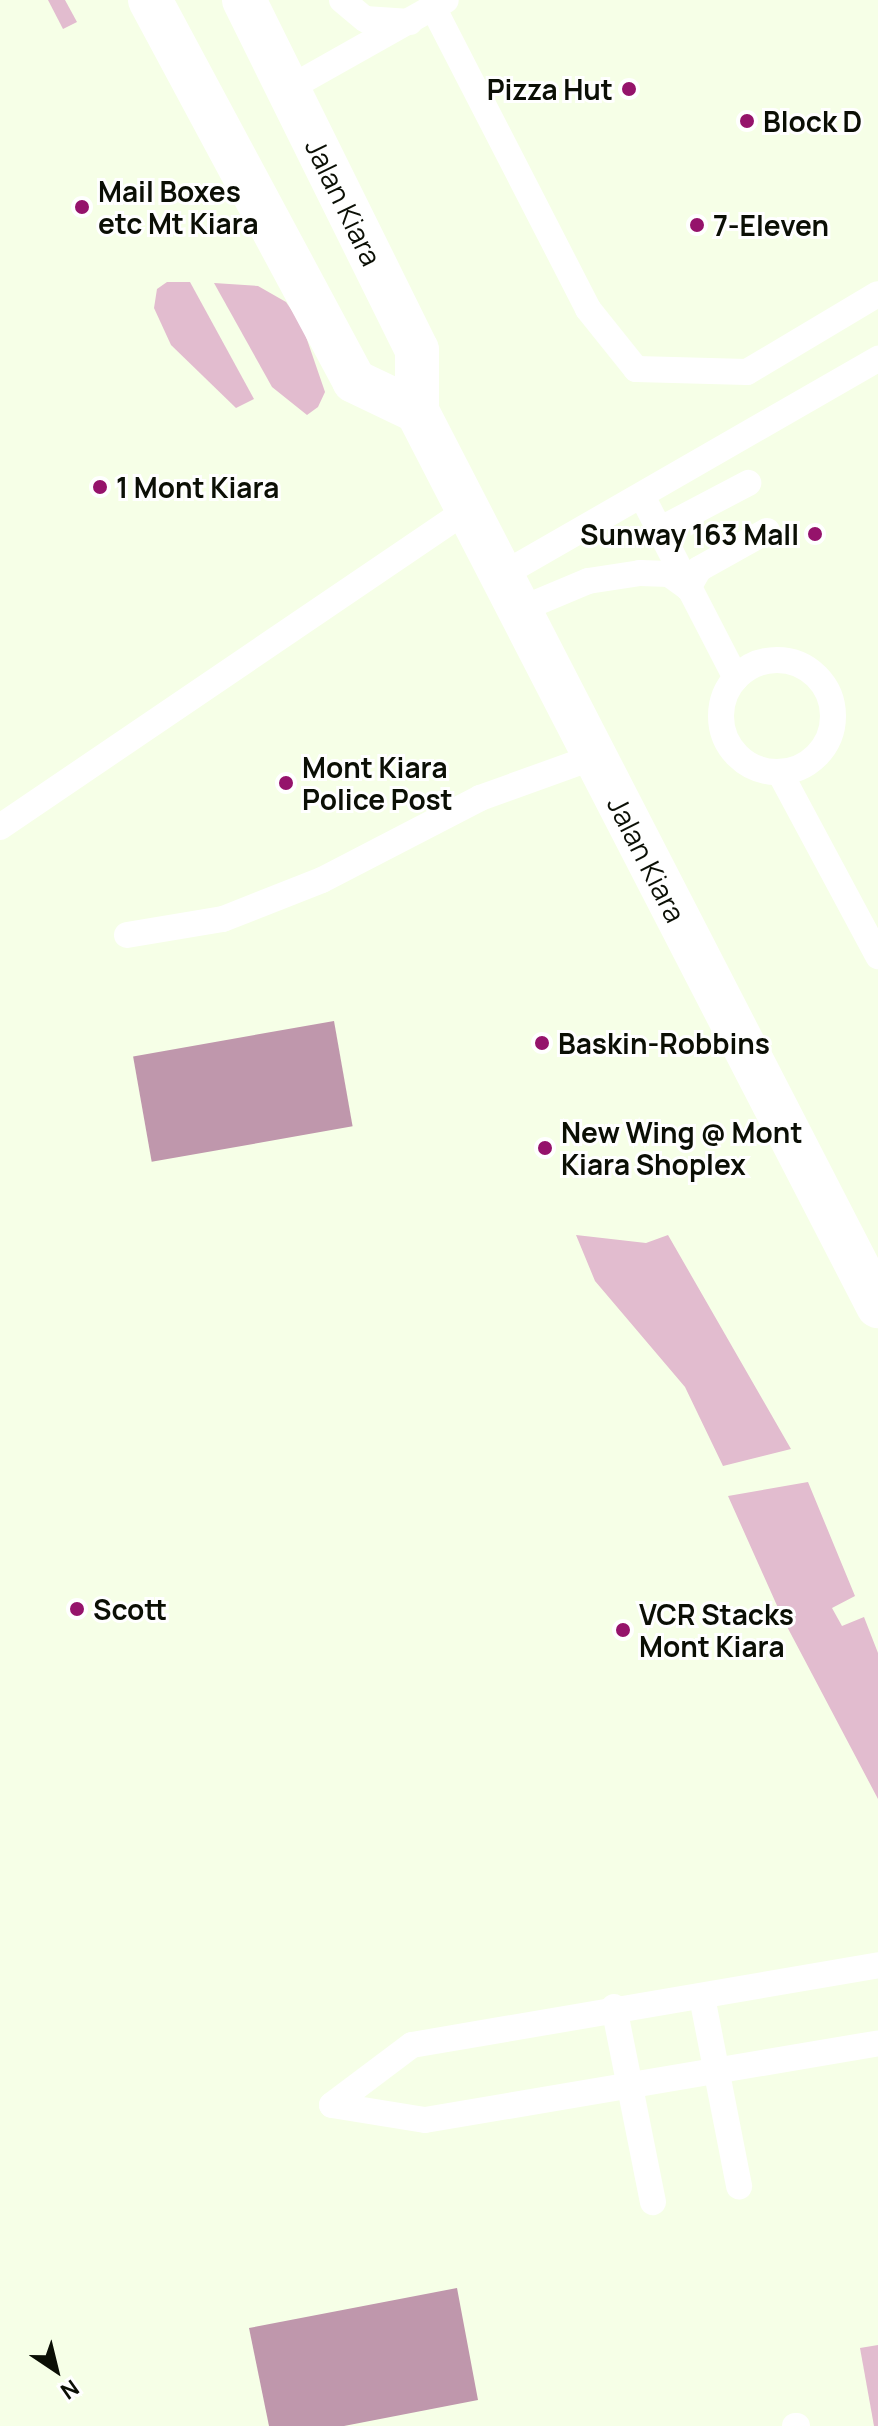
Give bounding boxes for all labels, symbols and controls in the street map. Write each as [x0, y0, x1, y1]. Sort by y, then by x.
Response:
place label: Pizza Hut [487, 72, 613, 106]
marker: Pizza Hut [620, 80, 638, 98]
place label: Block D [763, 104, 862, 138]
marker: Block D [738, 112, 756, 130]
street label: Jalan Kiara [299, 133, 389, 271]
place label: Mail Boxes etc Mt Kiara [98, 174, 259, 240]
marker: Mail Boxes etc Mt Kiara [73, 198, 91, 216]
place label: 7-Eleven [713, 208, 829, 242]
marker: 7-Eleven [688, 216, 706, 234]
place label: 1 Mont Kiara [116, 470, 279, 504]
marker: 1 Mont Kiara [91, 478, 109, 496]
place label: Sunway 163 Mall [580, 517, 799, 551]
marker: Sunway 163 Mall [806, 525, 824, 543]
place label: Mont Kiara Police Post [302, 750, 453, 816]
marker: Mont Kiara Police Post [277, 774, 295, 792]
street label: Jalan Kiara [601, 790, 693, 928]
place label: Baskin-Robbins [558, 1026, 770, 1060]
marker: Baskin-Robbins [533, 1034, 551, 1052]
place label: New Wing @ Mont Kiara Shoplex [561, 1115, 802, 1181]
marker: New Wing @ Mont Kiara Shoplex [536, 1139, 554, 1157]
place label: Scott [93, 1592, 167, 1626]
place label: VCR Stacks Mont Kiara [639, 1597, 794, 1663]
marker: Scott [68, 1600, 86, 1618]
marker: VCR Stacks Mont Kiara [614, 1621, 632, 1639]
north arrow [16, 2330, 96, 2410]
text: N [55, 2373, 85, 2406]

